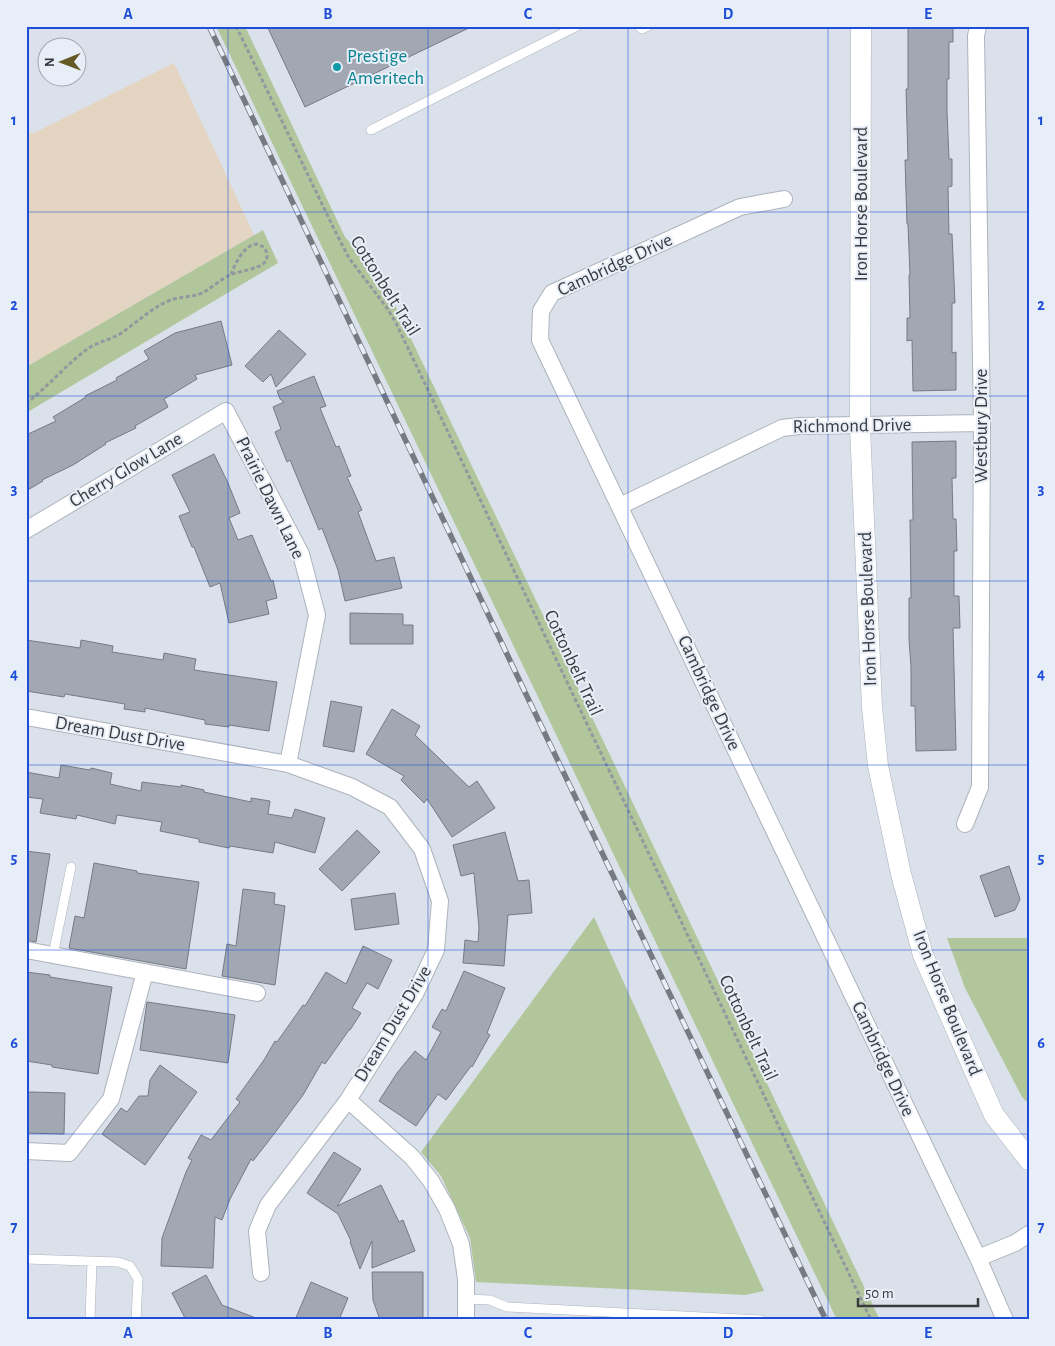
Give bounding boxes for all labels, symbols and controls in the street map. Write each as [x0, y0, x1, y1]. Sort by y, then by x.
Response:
text: A [123, 6, 133, 22]
text: B [323, 6, 333, 22]
text: C [524, 6, 533, 22]
text: D [723, 6, 734, 22]
text: E [924, 6, 932, 22]
north arrow [38, 38, 88, 88]
place label: Prestige Ameritech [347, 47, 424, 88]
text: N [43, 57, 57, 67]
marker: Prestige Ameritech [331, 61, 343, 73]
text: 1 [11, 112, 17, 128]
text: 1 [1038, 112, 1044, 128]
street label: Iron Horse Boulevard [852, 127, 871, 281]
street label: Cambridge Drive [555, 230, 675, 300]
street label: Cottonbelt Trail [347, 233, 423, 339]
text: 2 [10, 297, 18, 313]
text: 2 [1037, 297, 1045, 313]
street label: Westbury Drive [972, 369, 991, 483]
street label: Richmond Drive [792, 415, 912, 437]
street label: Cherry Glow Lane [66, 429, 186, 511]
street label: Prairie Dawn Lane [232, 434, 308, 562]
text: 3 [11, 481, 18, 497]
text: 3 [1038, 481, 1045, 497]
street label: Iron Horse Boulevard [856, 531, 880, 687]
street label: Cottonbelt Trail [540, 607, 606, 719]
street label: Cambridge Drive [674, 633, 744, 753]
text: 4 [10, 666, 18, 682]
text: 4 [1037, 666, 1045, 682]
street label: Dream Dust Drive [53, 713, 187, 755]
text: 5 [11, 850, 18, 866]
text: 5 [1038, 850, 1045, 866]
street label: Iron Horse Boulevard [909, 928, 985, 1078]
street label: Dream Dust Drive [351, 963, 435, 1085]
street label: Cottonbelt Trail [715, 972, 781, 1084]
street label: Cambridge Drive [848, 999, 918, 1119]
text: 6 [10, 1035, 18, 1051]
text: 6 [1037, 1035, 1045, 1051]
text: 7 [11, 1219, 18, 1235]
text: 7 [1038, 1219, 1045, 1235]
scale bar [858, 1276, 978, 1308]
text: 50 m [865, 1286, 894, 1301]
text: A [123, 1325, 133, 1341]
text: B [323, 1325, 333, 1341]
text: C [524, 1325, 533, 1341]
text: D [723, 1325, 734, 1341]
text: E [924, 1325, 932, 1341]

